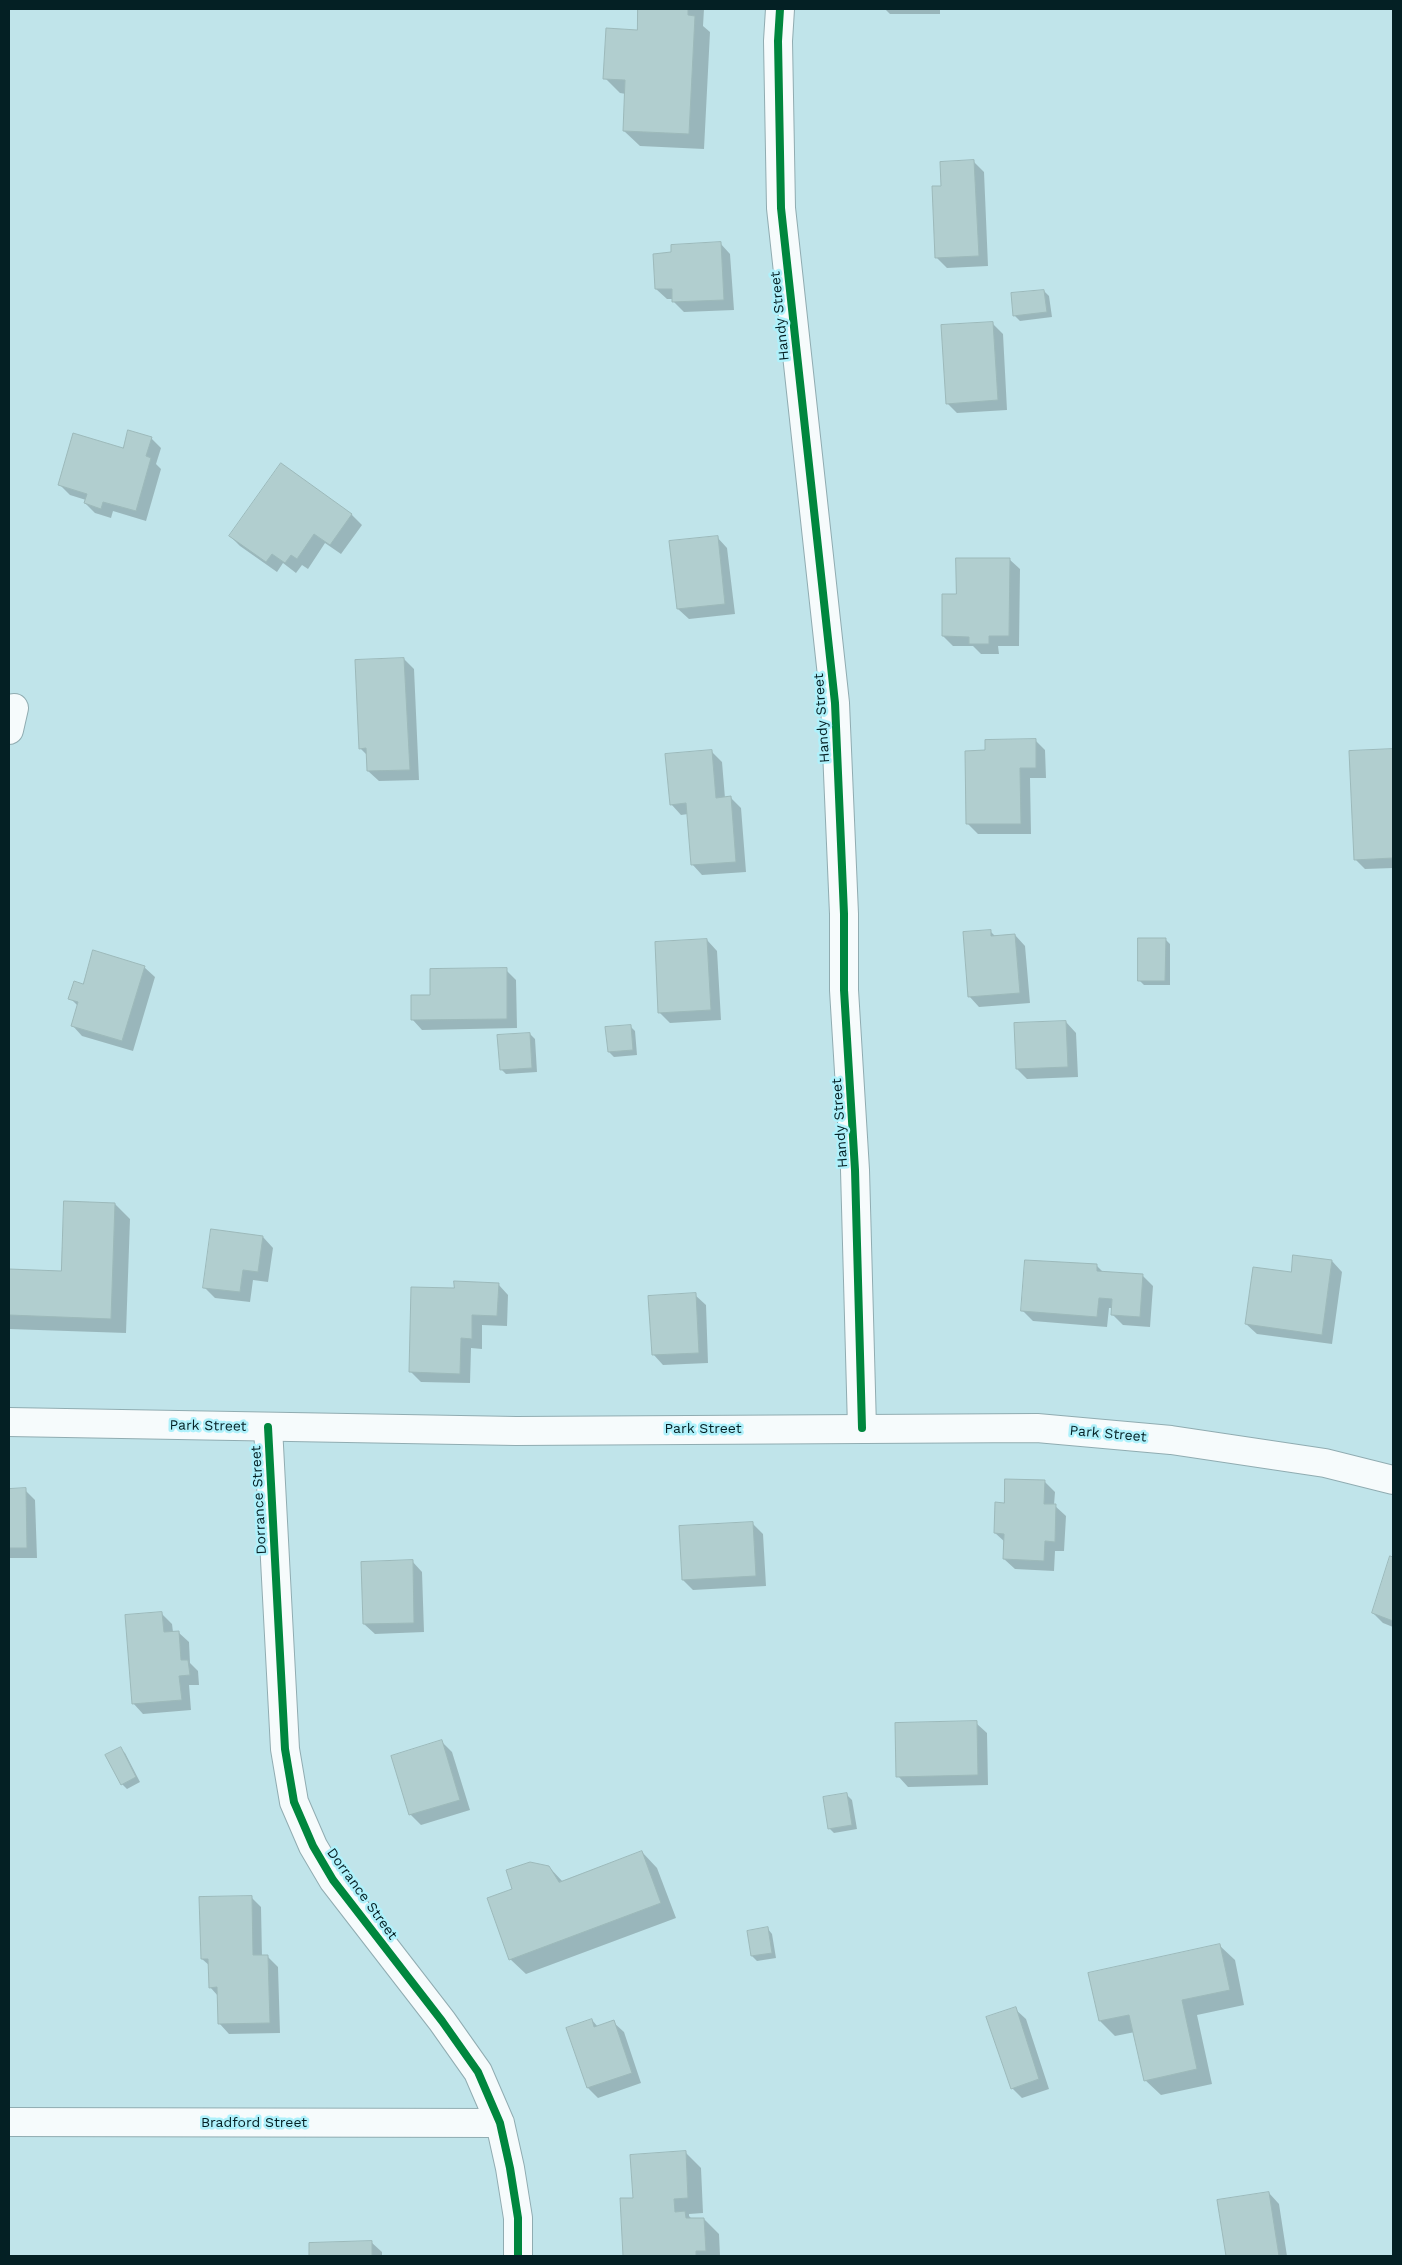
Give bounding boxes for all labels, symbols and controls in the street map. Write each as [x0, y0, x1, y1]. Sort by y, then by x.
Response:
street label: Handy Street [767, 271, 793, 361]
street label: Handy Street [810, 673, 834, 763]
street label: Handy Street [828, 1078, 852, 1168]
street label: Park Street [169, 1417, 247, 1435]
street label: Park Street [664, 1421, 742, 1437]
street label: Park Street [1069, 1422, 1147, 1446]
street label: Dorrance Street [248, 1445, 270, 1555]
street label: Dorrance Street [323, 1845, 401, 1943]
street label: Bradford Street [201, 2115, 307, 2131]

